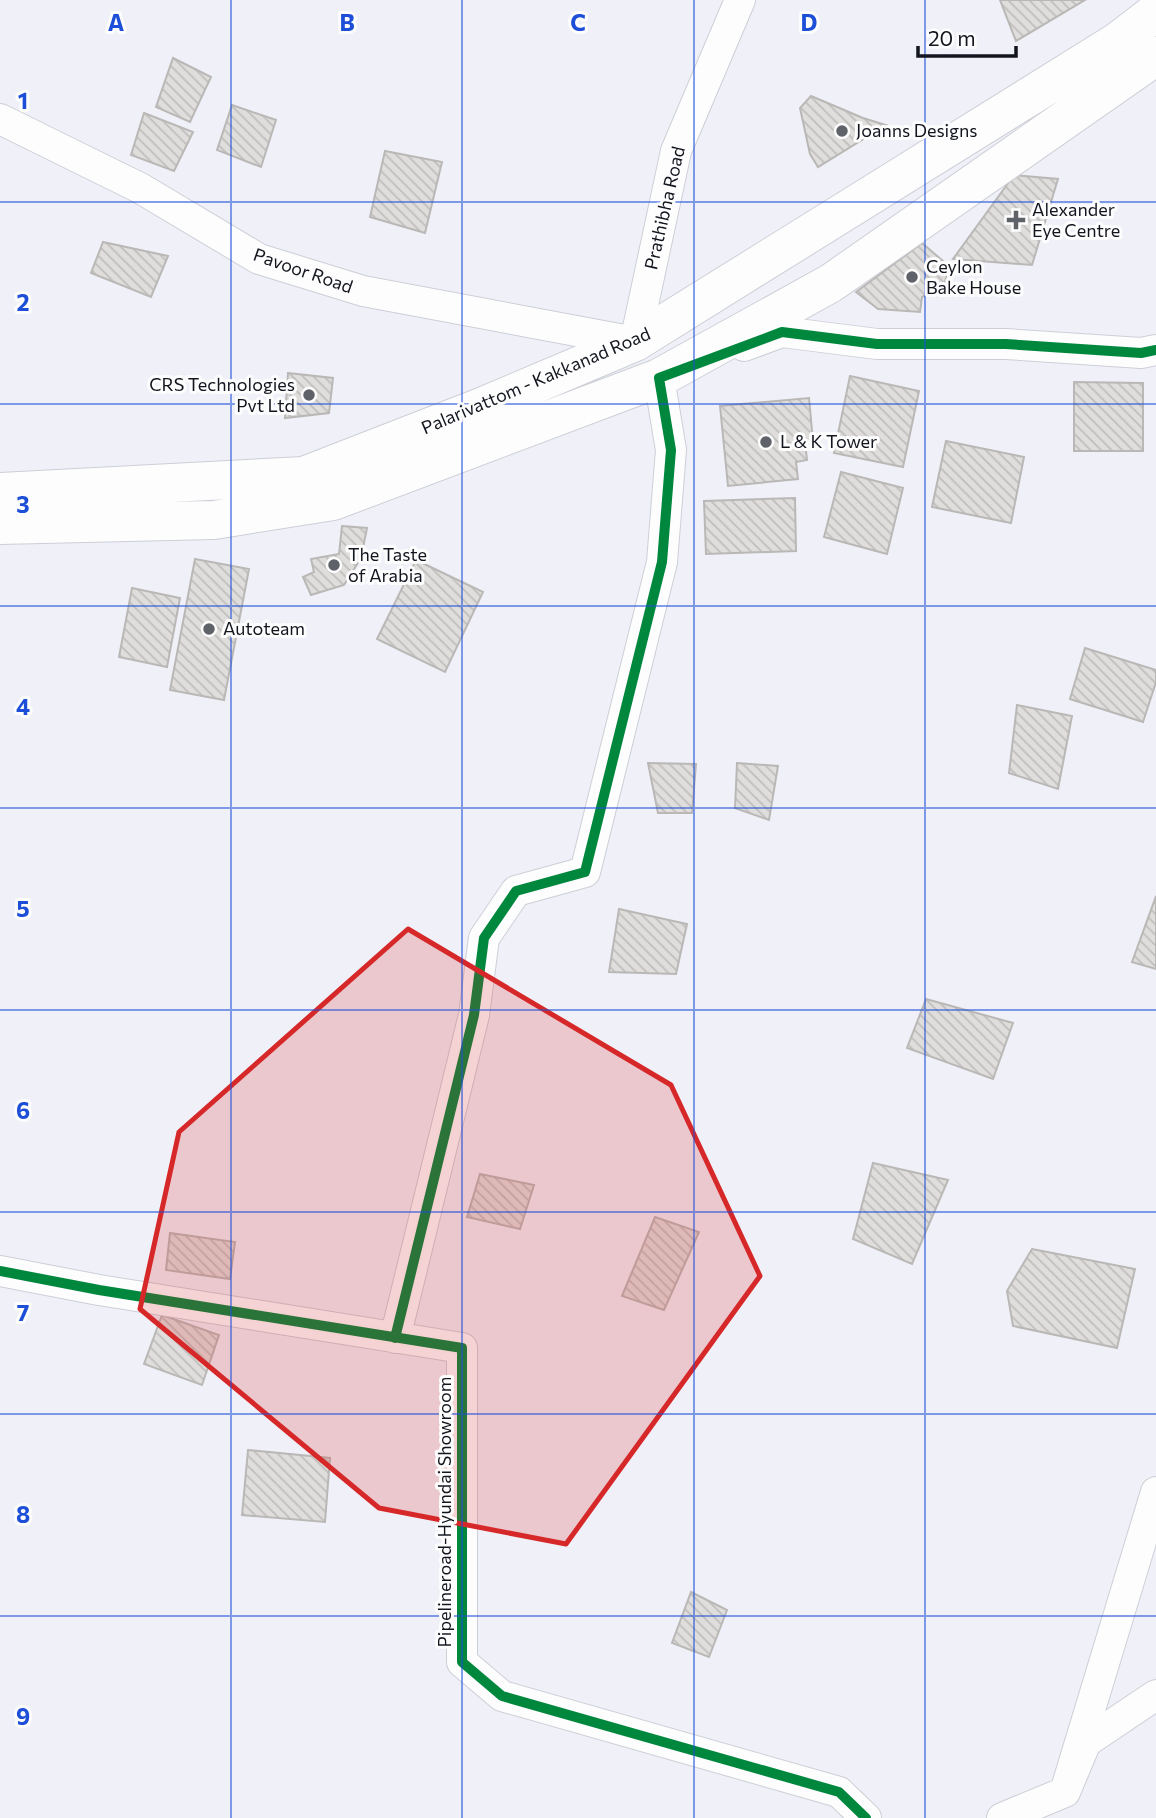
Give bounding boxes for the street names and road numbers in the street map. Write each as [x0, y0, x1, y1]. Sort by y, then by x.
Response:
street label: Prathibha Road [639, 144, 689, 272]
street label: Pavoor Road [251, 243, 356, 297]
street label: Palarivattom - Kakkanad Road [418, 322, 653, 438]
street label: Pipelineroad-Hyundai Showroom [433, 1377, 455, 1648]

